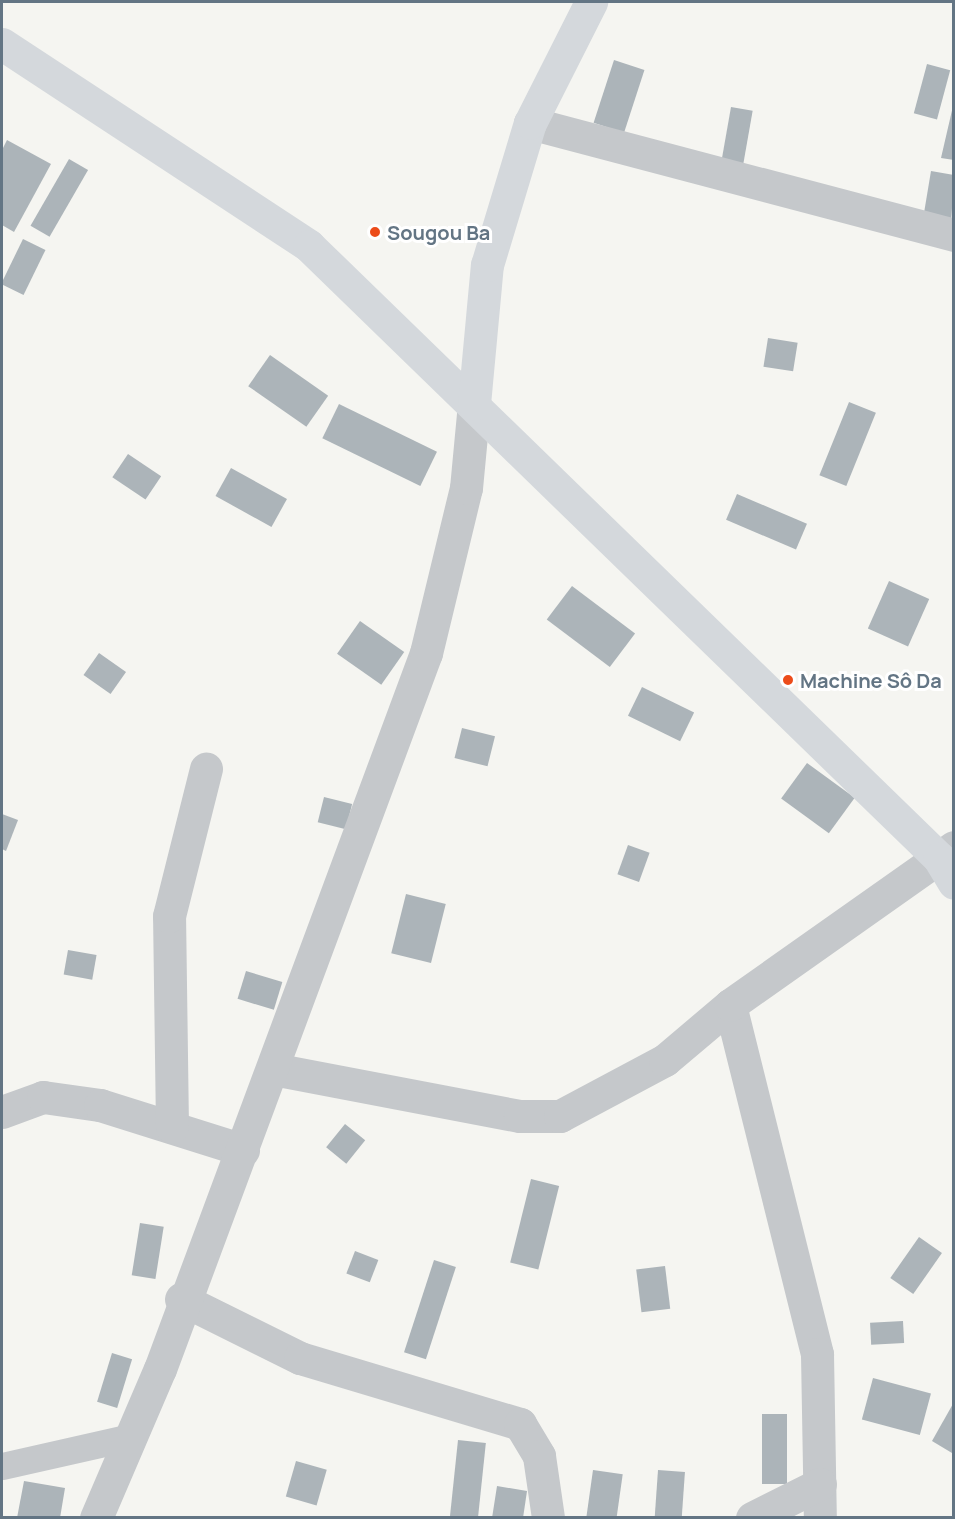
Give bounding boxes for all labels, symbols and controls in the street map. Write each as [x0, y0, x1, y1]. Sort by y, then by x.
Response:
place label: Sougou Ba [387, 220, 490, 244]
marker: Sougou Ba [368, 225, 382, 239]
place label: Machine Sô Da [800, 668, 942, 692]
marker: Machine Sô Da [781, 673, 795, 687]

